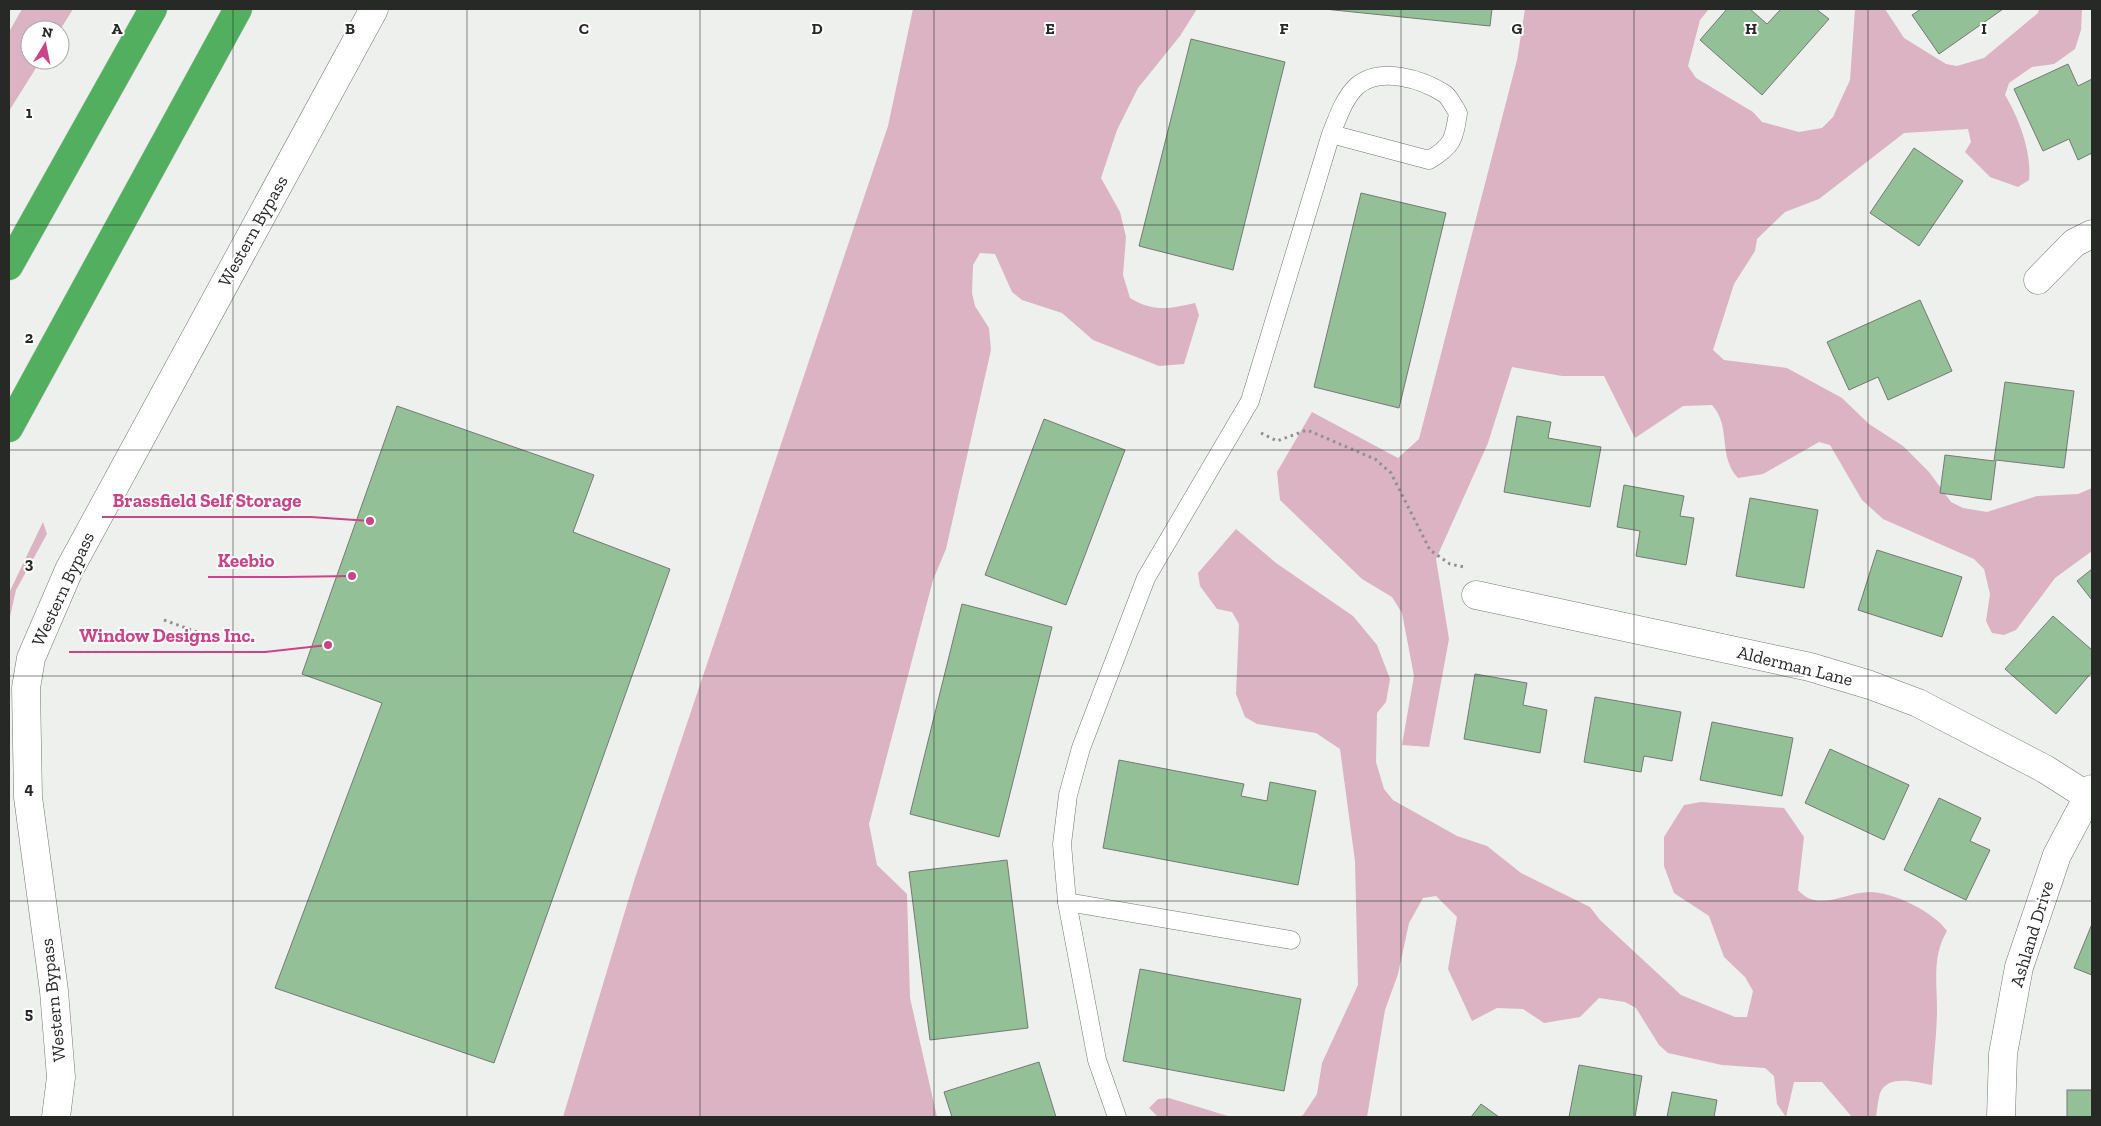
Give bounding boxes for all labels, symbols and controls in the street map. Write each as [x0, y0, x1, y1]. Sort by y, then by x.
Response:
text: A [112, 19, 123, 38]
text: B [345, 19, 355, 38]
text: C [579, 19, 589, 38]
text: D [811, 19, 823, 38]
text: E [1045, 19, 1055, 38]
text: F [1279, 19, 1289, 38]
text: G [1512, 19, 1523, 38]
text: H [1745, 19, 1757, 38]
text: I [1981, 19, 1987, 38]
north arrow [20, 20, 70, 70]
text: N [40, 23, 54, 42]
text: 1 [26, 103, 33, 122]
street label: Western Bypass [213, 171, 293, 290]
text: 2 [25, 328, 34, 347]
callout: Brassfield Self Storage [102, 483, 311, 517]
text: Brassfield Self Storage [112, 489, 302, 512]
street label: Western Bypass [27, 528, 99, 650]
callout: Keebio [208, 543, 285, 577]
text: Keebio [217, 549, 275, 572]
text: 3 [25, 554, 34, 573]
callout: Window Designs Inc. [69, 618, 265, 652]
text: Window Designs Inc. [79, 624, 255, 647]
street label: Alderman Lane [1735, 641, 1855, 691]
text: 4 [24, 779, 34, 798]
street label: Ashland Drive [2005, 878, 2059, 990]
street label: Western Bypass [36, 937, 70, 1063]
text: 5 [25, 1004, 33, 1023]

